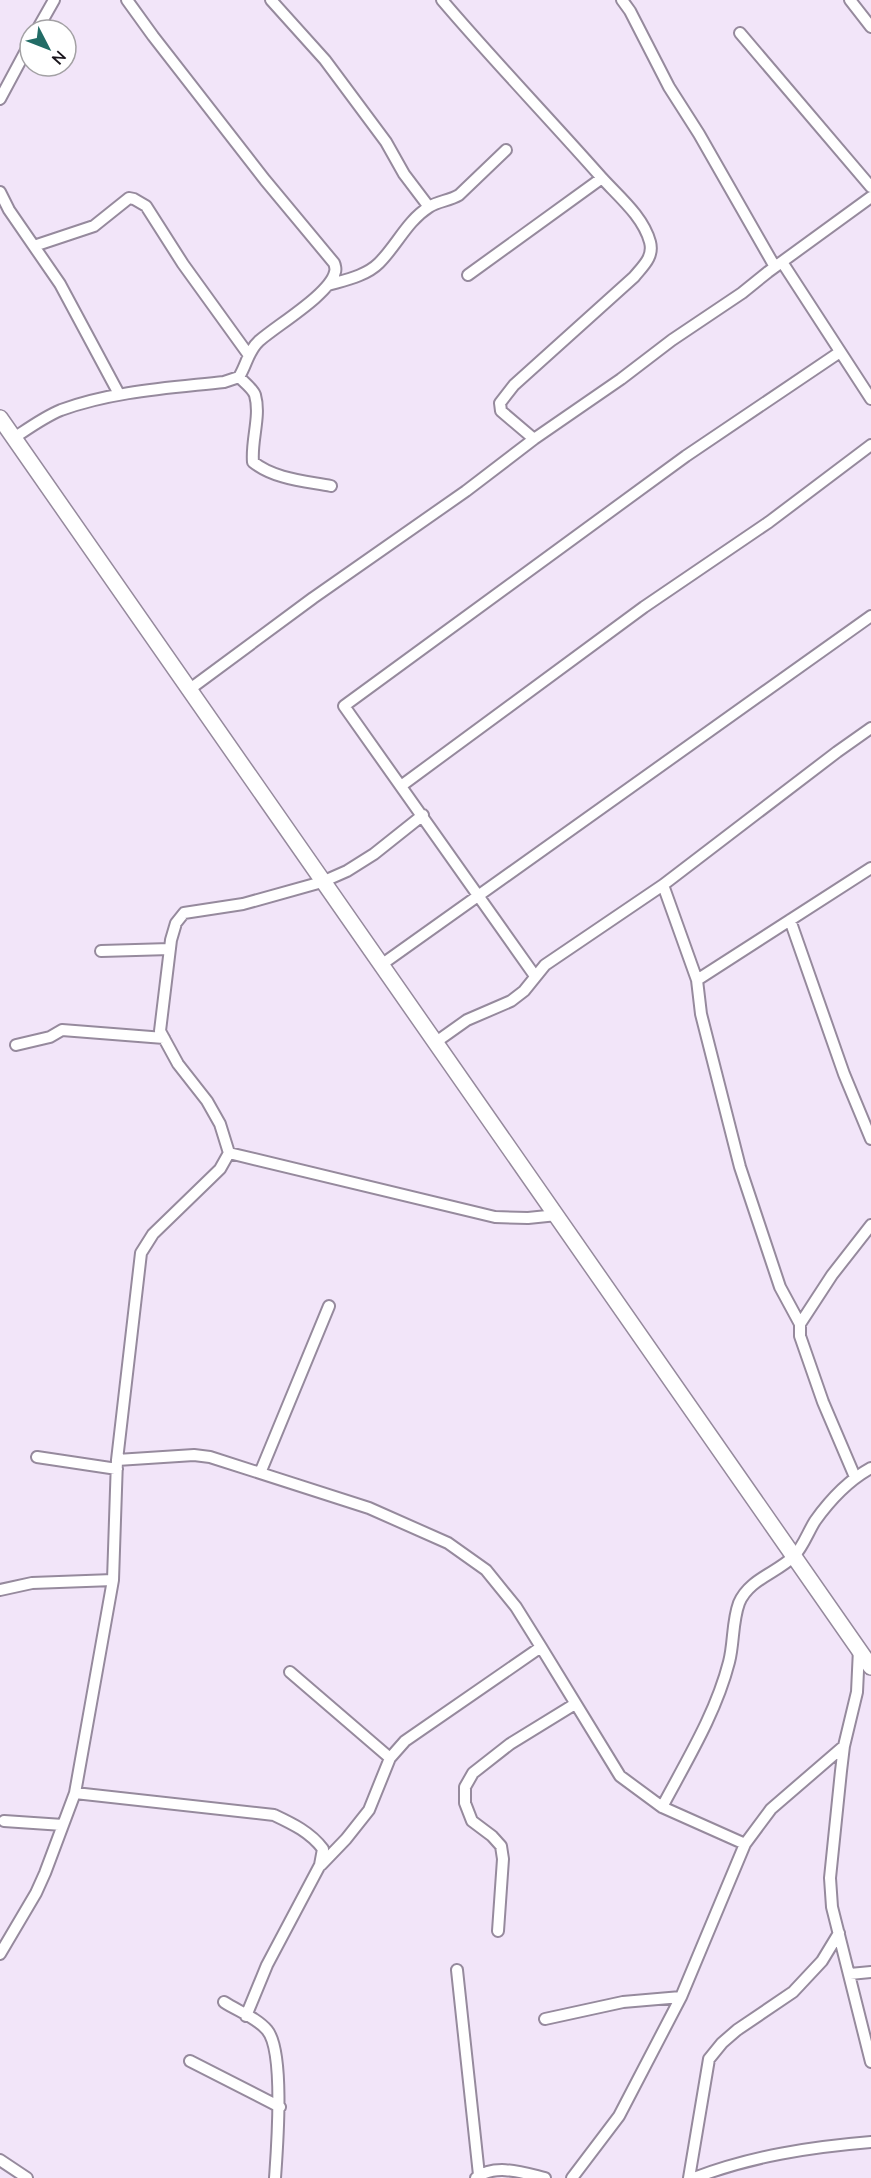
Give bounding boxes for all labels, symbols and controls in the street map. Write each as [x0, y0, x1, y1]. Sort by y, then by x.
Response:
north arrow [18, 18, 78, 78]
text: N [46, 46, 71, 69]

